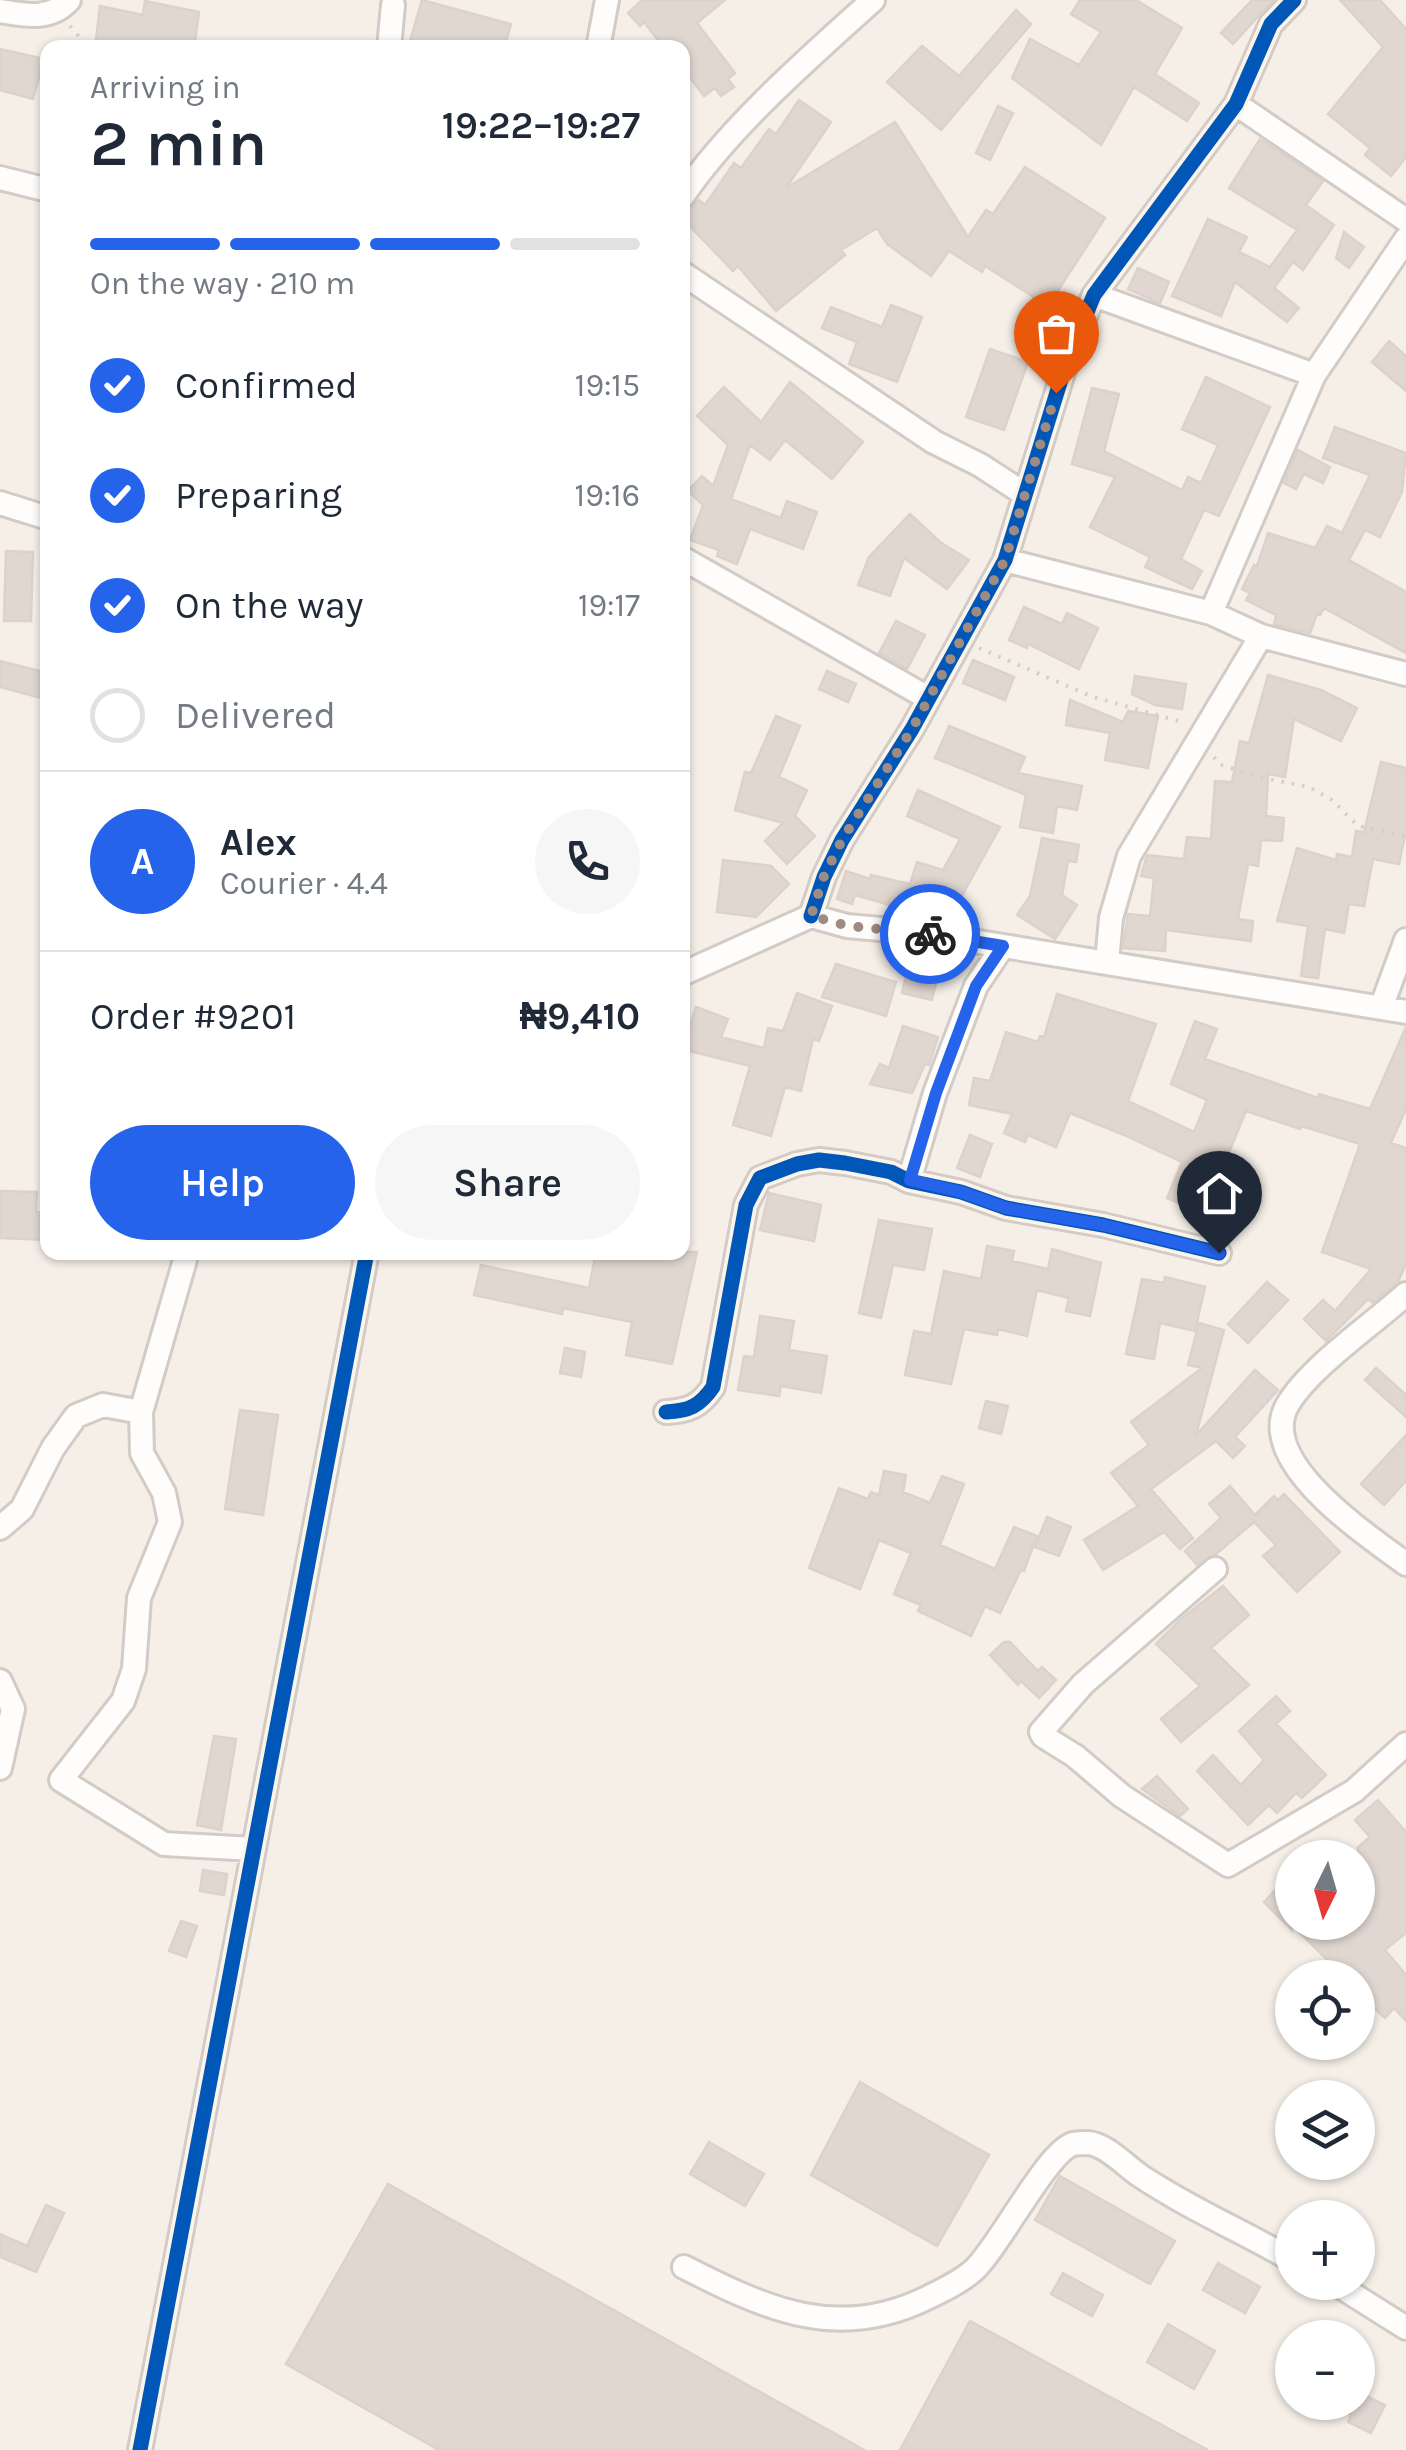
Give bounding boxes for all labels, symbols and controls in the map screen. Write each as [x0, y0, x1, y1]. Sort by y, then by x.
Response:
text: Arriving in [90, 69, 241, 106]
text: 19:22–19:27 [442, 103, 640, 148]
text: 2 min [90, 105, 267, 181]
text: On the way · 210 m [90, 265, 355, 302]
pin [1014, 291, 1099, 394]
icon: bag [1029, 306, 1084, 361]
icon: check [90, 358, 145, 413]
text: Confirmed [175, 363, 358, 408]
text: 19:15 [575, 367, 640, 404]
icon: check [90, 468, 145, 523]
text: Preparing [175, 473, 342, 518]
text: 19:16 [575, 477, 640, 514]
icon: check [90, 578, 145, 633]
text: On the way [175, 583, 363, 628]
text: 19:17 [578, 587, 640, 624]
text: Delivered [175, 693, 336, 738]
button: phone [535, 809, 640, 914]
text: Alex [220, 820, 297, 865]
text: A [131, 839, 154, 884]
text: Courier · 4.4 [220, 865, 388, 902]
courier [880, 884, 980, 984]
icon: bike [903, 907, 958, 962]
text: Order #9201 [90, 994, 296, 1039]
text: ₦9,410 [520, 994, 640, 1039]
button: Help [90, 1125, 355, 1240]
button: Share [375, 1125, 640, 1240]
pin [1177, 1151, 1262, 1254]
icon: home [1192, 1166, 1247, 1221]
north arrow [1275, 1840, 1375, 1940]
map controls [1275, 1840, 1375, 2420]
button: locate [1275, 1960, 1375, 2060]
button: layers [1275, 2080, 1375, 2180]
button: + [1275, 2200, 1375, 2300]
button: − [1275, 2320, 1375, 2420]

